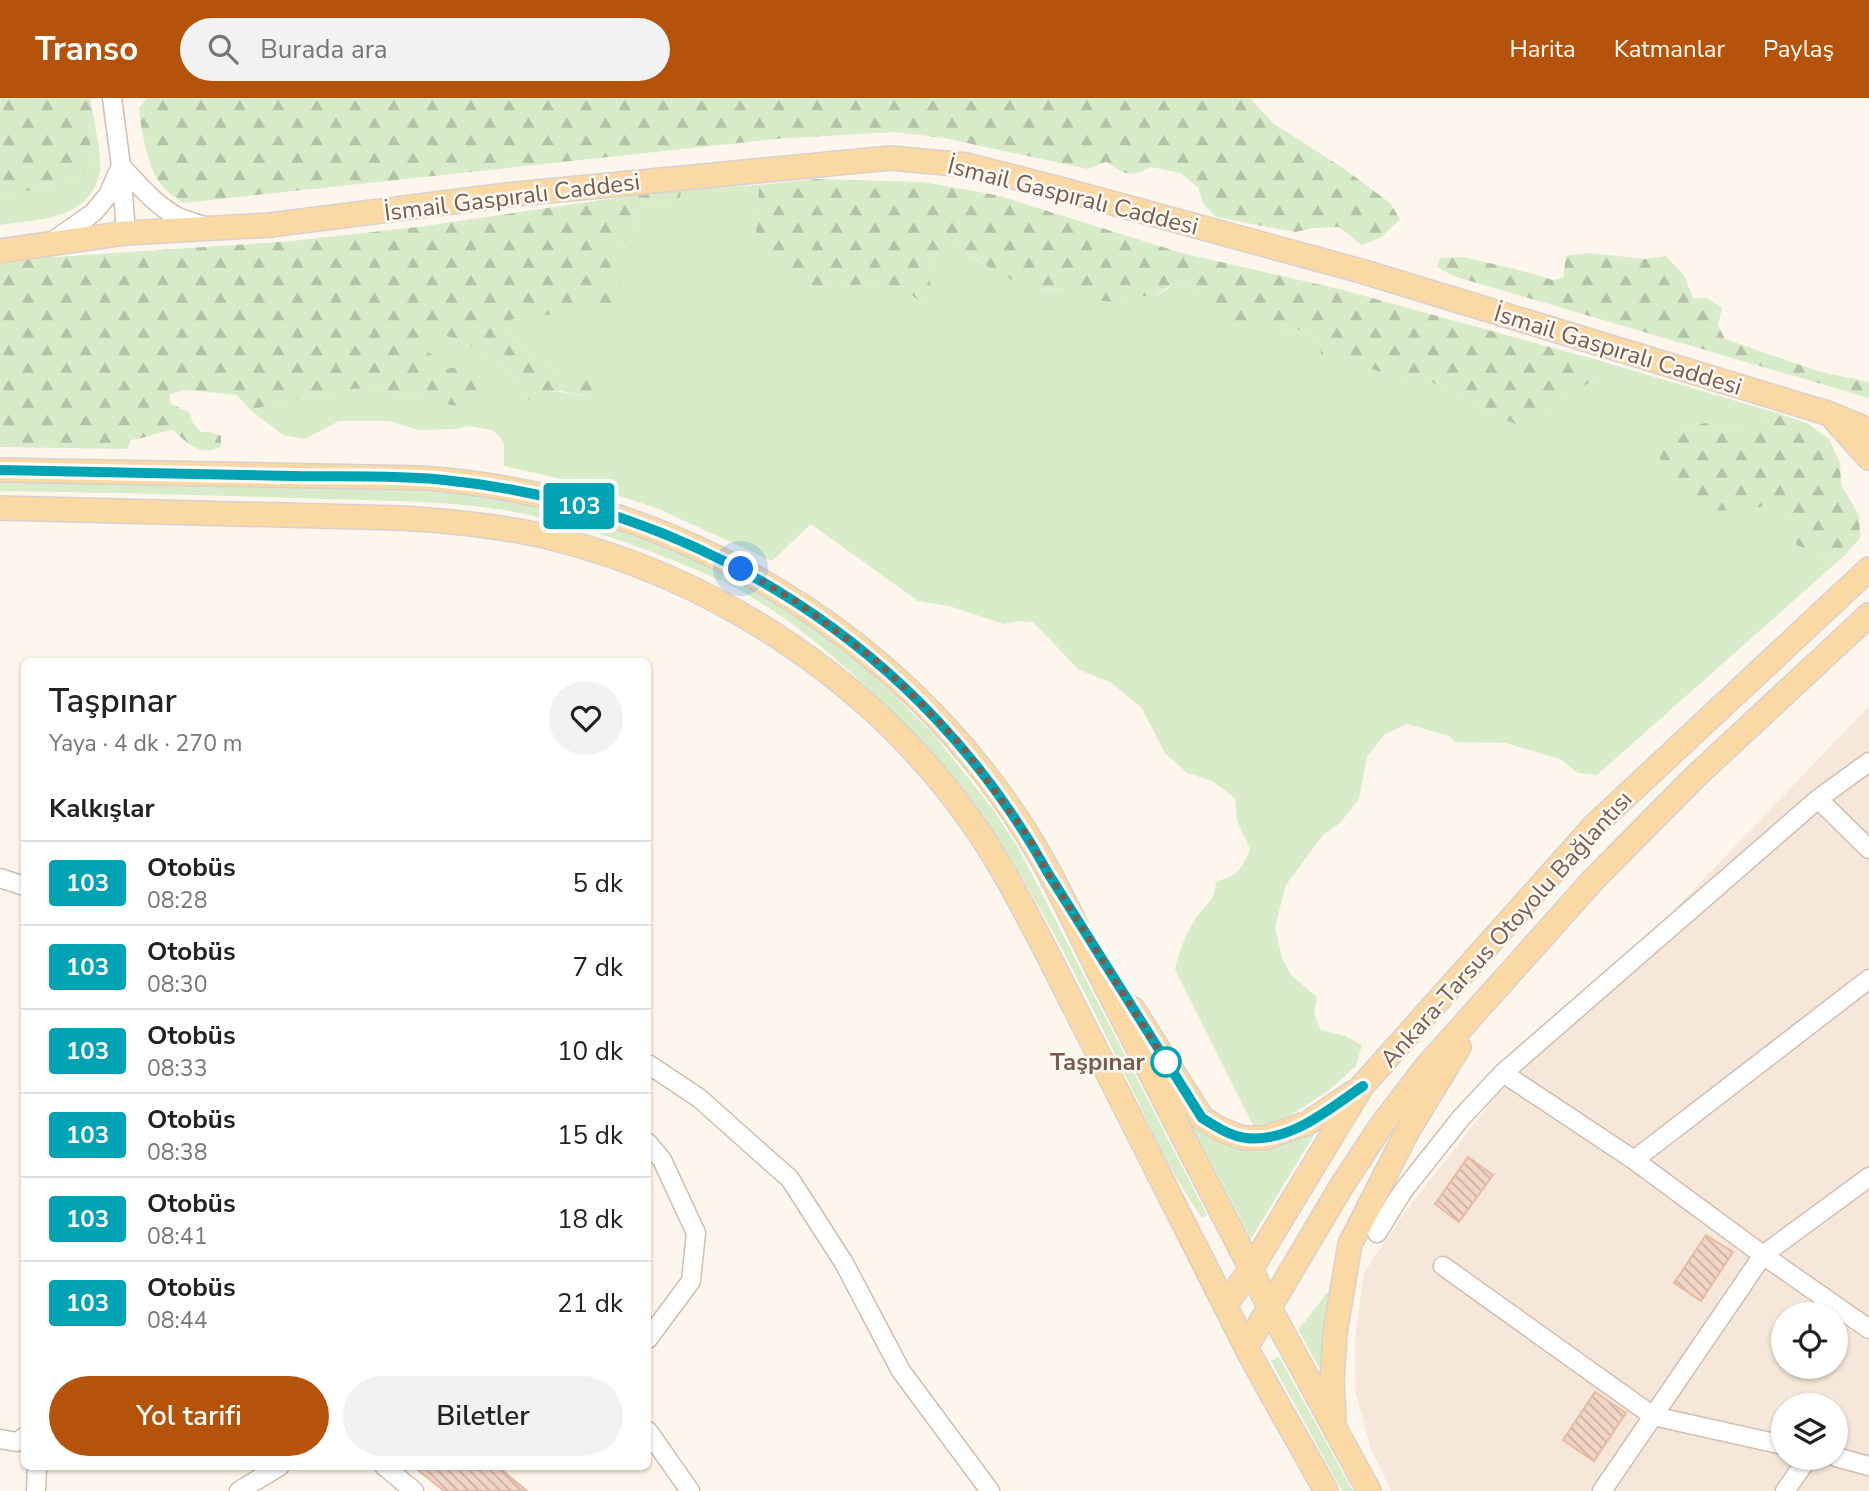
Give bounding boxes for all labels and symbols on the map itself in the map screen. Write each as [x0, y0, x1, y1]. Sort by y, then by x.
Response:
street label: İsmail Gaspıralı Caddesi [944, 149, 1202, 243]
street label: İsmail Gaspıralı Caddesi [382, 165, 642, 229]
street label: İsmail Gaspıralı Caddesi [1490, 297, 1746, 403]
line badge: 103 [539, 483, 619, 529]
your location [723, 551, 758, 586]
street label: Ankara-Tarsus Otoyolu Bağlantısı [1373, 784, 1639, 1074]
place label: Taşpınar [1050, 1046, 1146, 1078]
marker: Taşpınar [1151, 1047, 1181, 1077]

